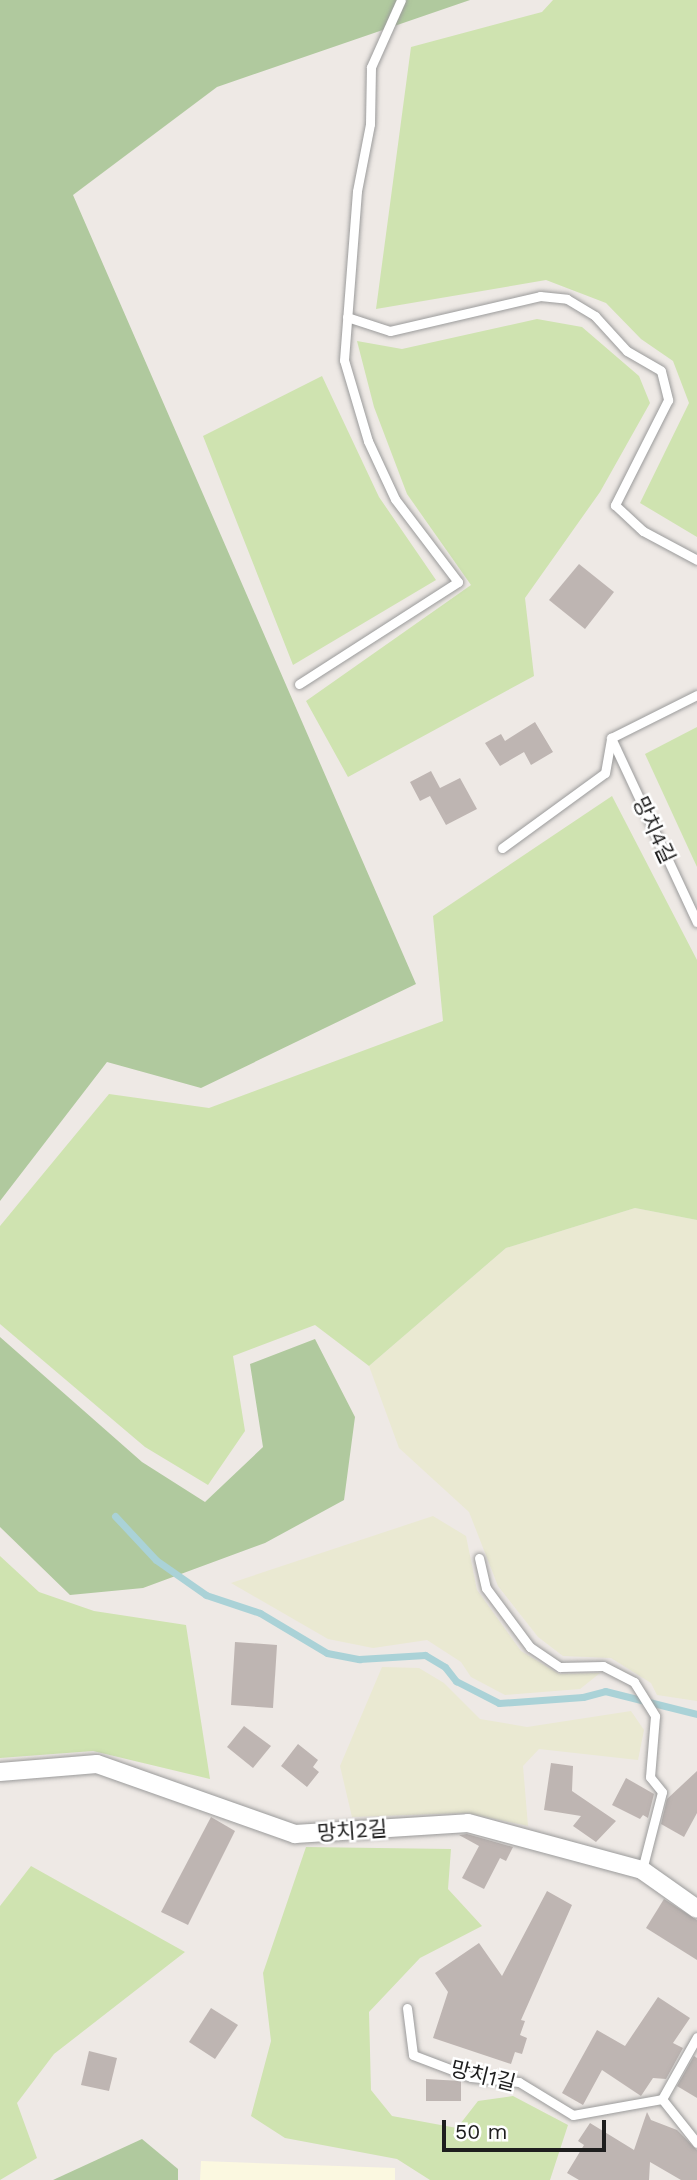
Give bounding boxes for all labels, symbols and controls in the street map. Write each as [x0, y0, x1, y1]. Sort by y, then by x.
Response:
street label: 망치4길 [628, 793, 680, 867]
street label: 망치2길 [316, 1816, 388, 1846]
street label: 망치1길 [448, 2056, 518, 2096]
scale bar [445, 2106, 610, 2150]
text: 50 m [455, 2119, 507, 2144]

